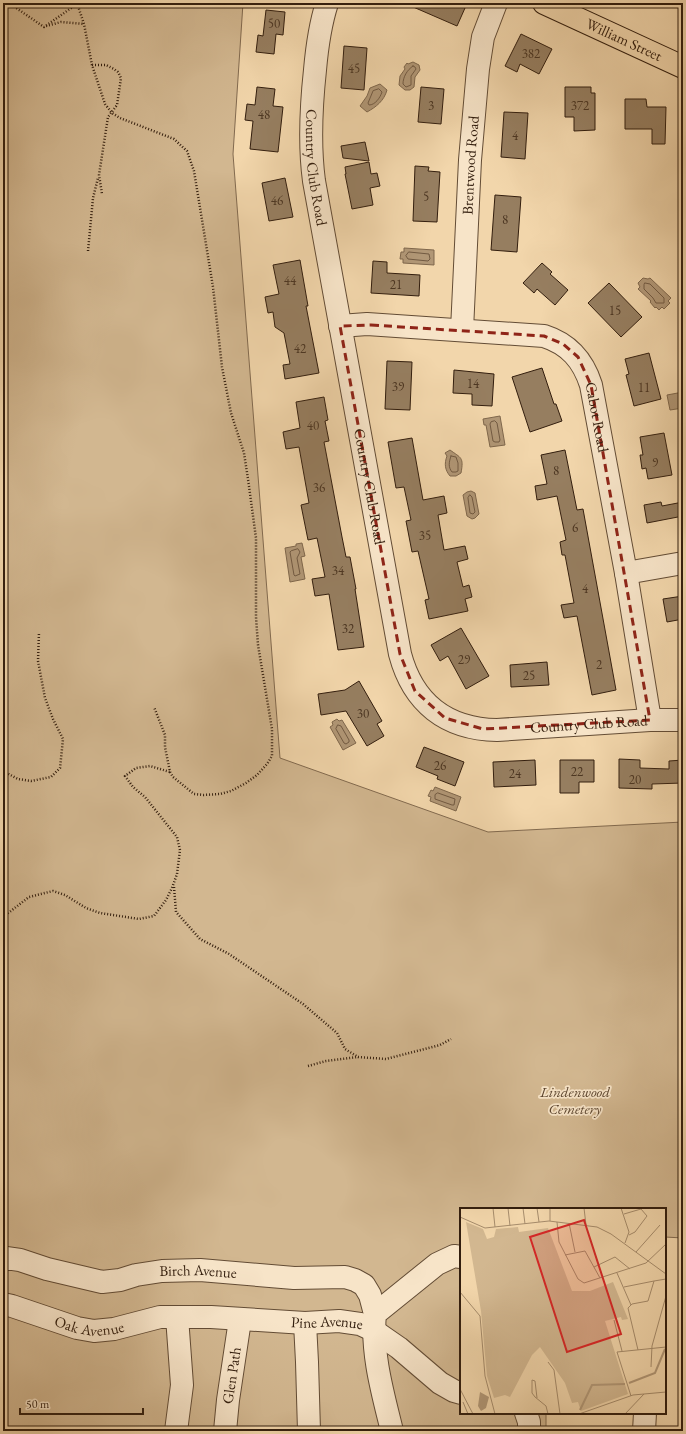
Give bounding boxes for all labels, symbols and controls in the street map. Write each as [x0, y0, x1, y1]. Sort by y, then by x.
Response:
street label: William Street [583, 14, 665, 65]
house number: 50 [268, 15, 280, 32]
house number: 382 [522, 45, 541, 62]
house number: 45 [348, 60, 360, 77]
house number: 3 [428, 97, 434, 114]
house number: 372 [571, 97, 590, 114]
house number: 48 [258, 106, 270, 123]
street label: Country Club Road [302, 108, 332, 228]
street label: Brentwood Road [457, 115, 483, 215]
house number: 4 [512, 127, 519, 144]
house number: 5 [423, 188, 429, 205]
house number: 46 [271, 192, 283, 209]
house number: 8 [502, 211, 508, 228]
house number: 44 [284, 272, 297, 289]
house number: 21 [390, 276, 402, 293]
house number: 15 [609, 302, 621, 319]
house number: 42 [294, 340, 307, 357]
house number: 14 [467, 375, 480, 392]
house number: 39 [392, 378, 405, 395]
house number: 11 [638, 379, 650, 396]
street label: Cabot Road [582, 380, 613, 454]
house number: 40 [307, 417, 319, 434]
street label: Country Club Road [350, 427, 390, 546]
house number: 9 [652, 454, 659, 471]
house number: 8 [553, 462, 559, 479]
house number: 36 [313, 479, 325, 496]
house number: 6 [572, 519, 578, 536]
house number: 35 [419, 527, 431, 544]
house number: 34 [332, 562, 345, 579]
house number: 4 [582, 580, 589, 597]
house number: 32 [342, 620, 355, 637]
house number: 29 [458, 651, 471, 668]
house number: 2 [596, 656, 603, 673]
house number: 25 [523, 667, 535, 684]
house number: 30 [357, 705, 369, 722]
street label: Country Club Road [530, 710, 649, 737]
house number: 26 [434, 757, 446, 774]
house number: 22 [571, 763, 584, 780]
house number: 24 [509, 765, 522, 782]
house number: 20 [629, 771, 641, 788]
park label: Lindenwood Cemetery [539, 1082, 610, 1118]
inset map [460, 1208, 666, 1414]
street label: Birch Avenue [159, 1260, 238, 1282]
street label: Oak Avenue [52, 1311, 126, 1340]
street label: Pine Avenue [291, 1311, 364, 1333]
street label: Glen Path [218, 1345, 245, 1405]
scale bar [20, 1390, 143, 1416]
text: 50 m [26, 1396, 50, 1412]

